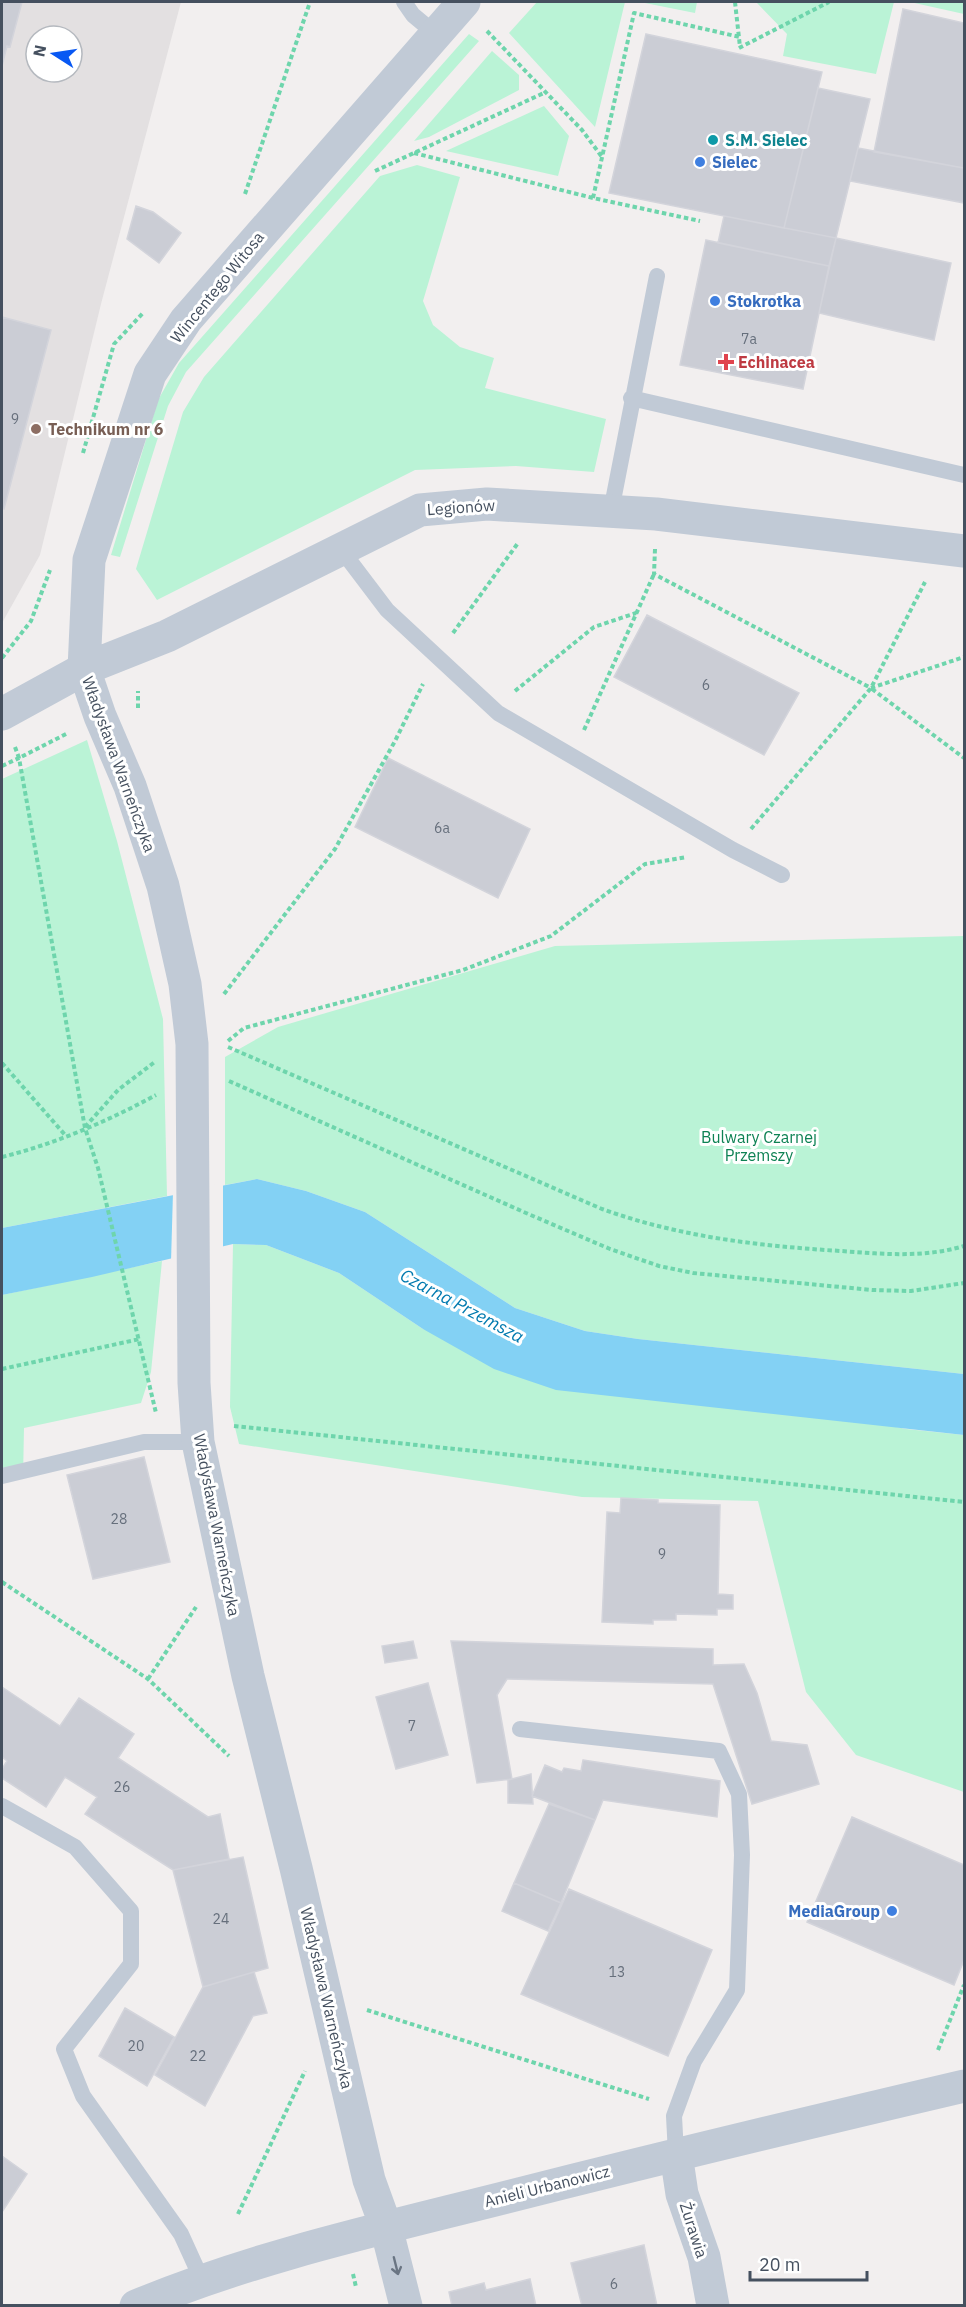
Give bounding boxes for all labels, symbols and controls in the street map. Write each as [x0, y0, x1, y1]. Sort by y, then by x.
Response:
north arrow [24, 24, 84, 84]
text: N [28, 43, 50, 59]
place label: S.M. Sielec [725, 130, 807, 150]
marker: S.M. Sielec [706, 133, 720, 147]
place label: Sielec [712, 152, 758, 172]
marker: Sielec [693, 155, 707, 169]
street label: Wincentego Witosa [166, 227, 268, 347]
place label: Stokrotka [727, 291, 801, 311]
marker: Stokrotka [708, 294, 722, 308]
house number: 7a [741, 330, 757, 348]
place label: Echinacea [738, 352, 815, 372]
marker: Echinacea [719, 355, 733, 369]
house number: 9 [11, 410, 19, 428]
place label: Technikum nr 6 [48, 419, 164, 439]
marker: Technikum nr 6 [29, 422, 43, 436]
street label: Legionów [426, 495, 496, 519]
street label: Władysława Warneńczyka [78, 673, 160, 855]
house number: 6 [702, 676, 710, 694]
house number: 6a [434, 819, 450, 837]
park label: Bulwary Czarnej Przemszy [701, 1127, 817, 1165]
water label: Czarna Przemsza [396, 1263, 528, 1348]
street label: Władysława Warneńczyka [189, 1432, 245, 1618]
house number: 28 [111, 1510, 127, 1528]
house number: 9 [658, 1545, 666, 1563]
house number: 7 [408, 1717, 416, 1735]
house number: 26 [114, 1778, 130, 1796]
place label: MediaGroup [788, 1901, 880, 1921]
marker: MediaGroup [885, 1904, 899, 1918]
street label: Władysława Warneńczyka [296, 1905, 358, 2091]
house number: 24 [213, 1910, 229, 1928]
house number: 13 [609, 1963, 625, 1981]
house number: 20 [128, 2037, 144, 2055]
house number: 22 [190, 2047, 206, 2065]
street label: Anieli Urbanowicz [482, 2161, 612, 2211]
street label: Żurawia [676, 2200, 713, 2261]
scale bar [750, 2244, 867, 2282]
text: 20 m [759, 2253, 801, 2276]
one-way arrow [391, 2256, 402, 2275]
house number: 6 [610, 2275, 618, 2293]

